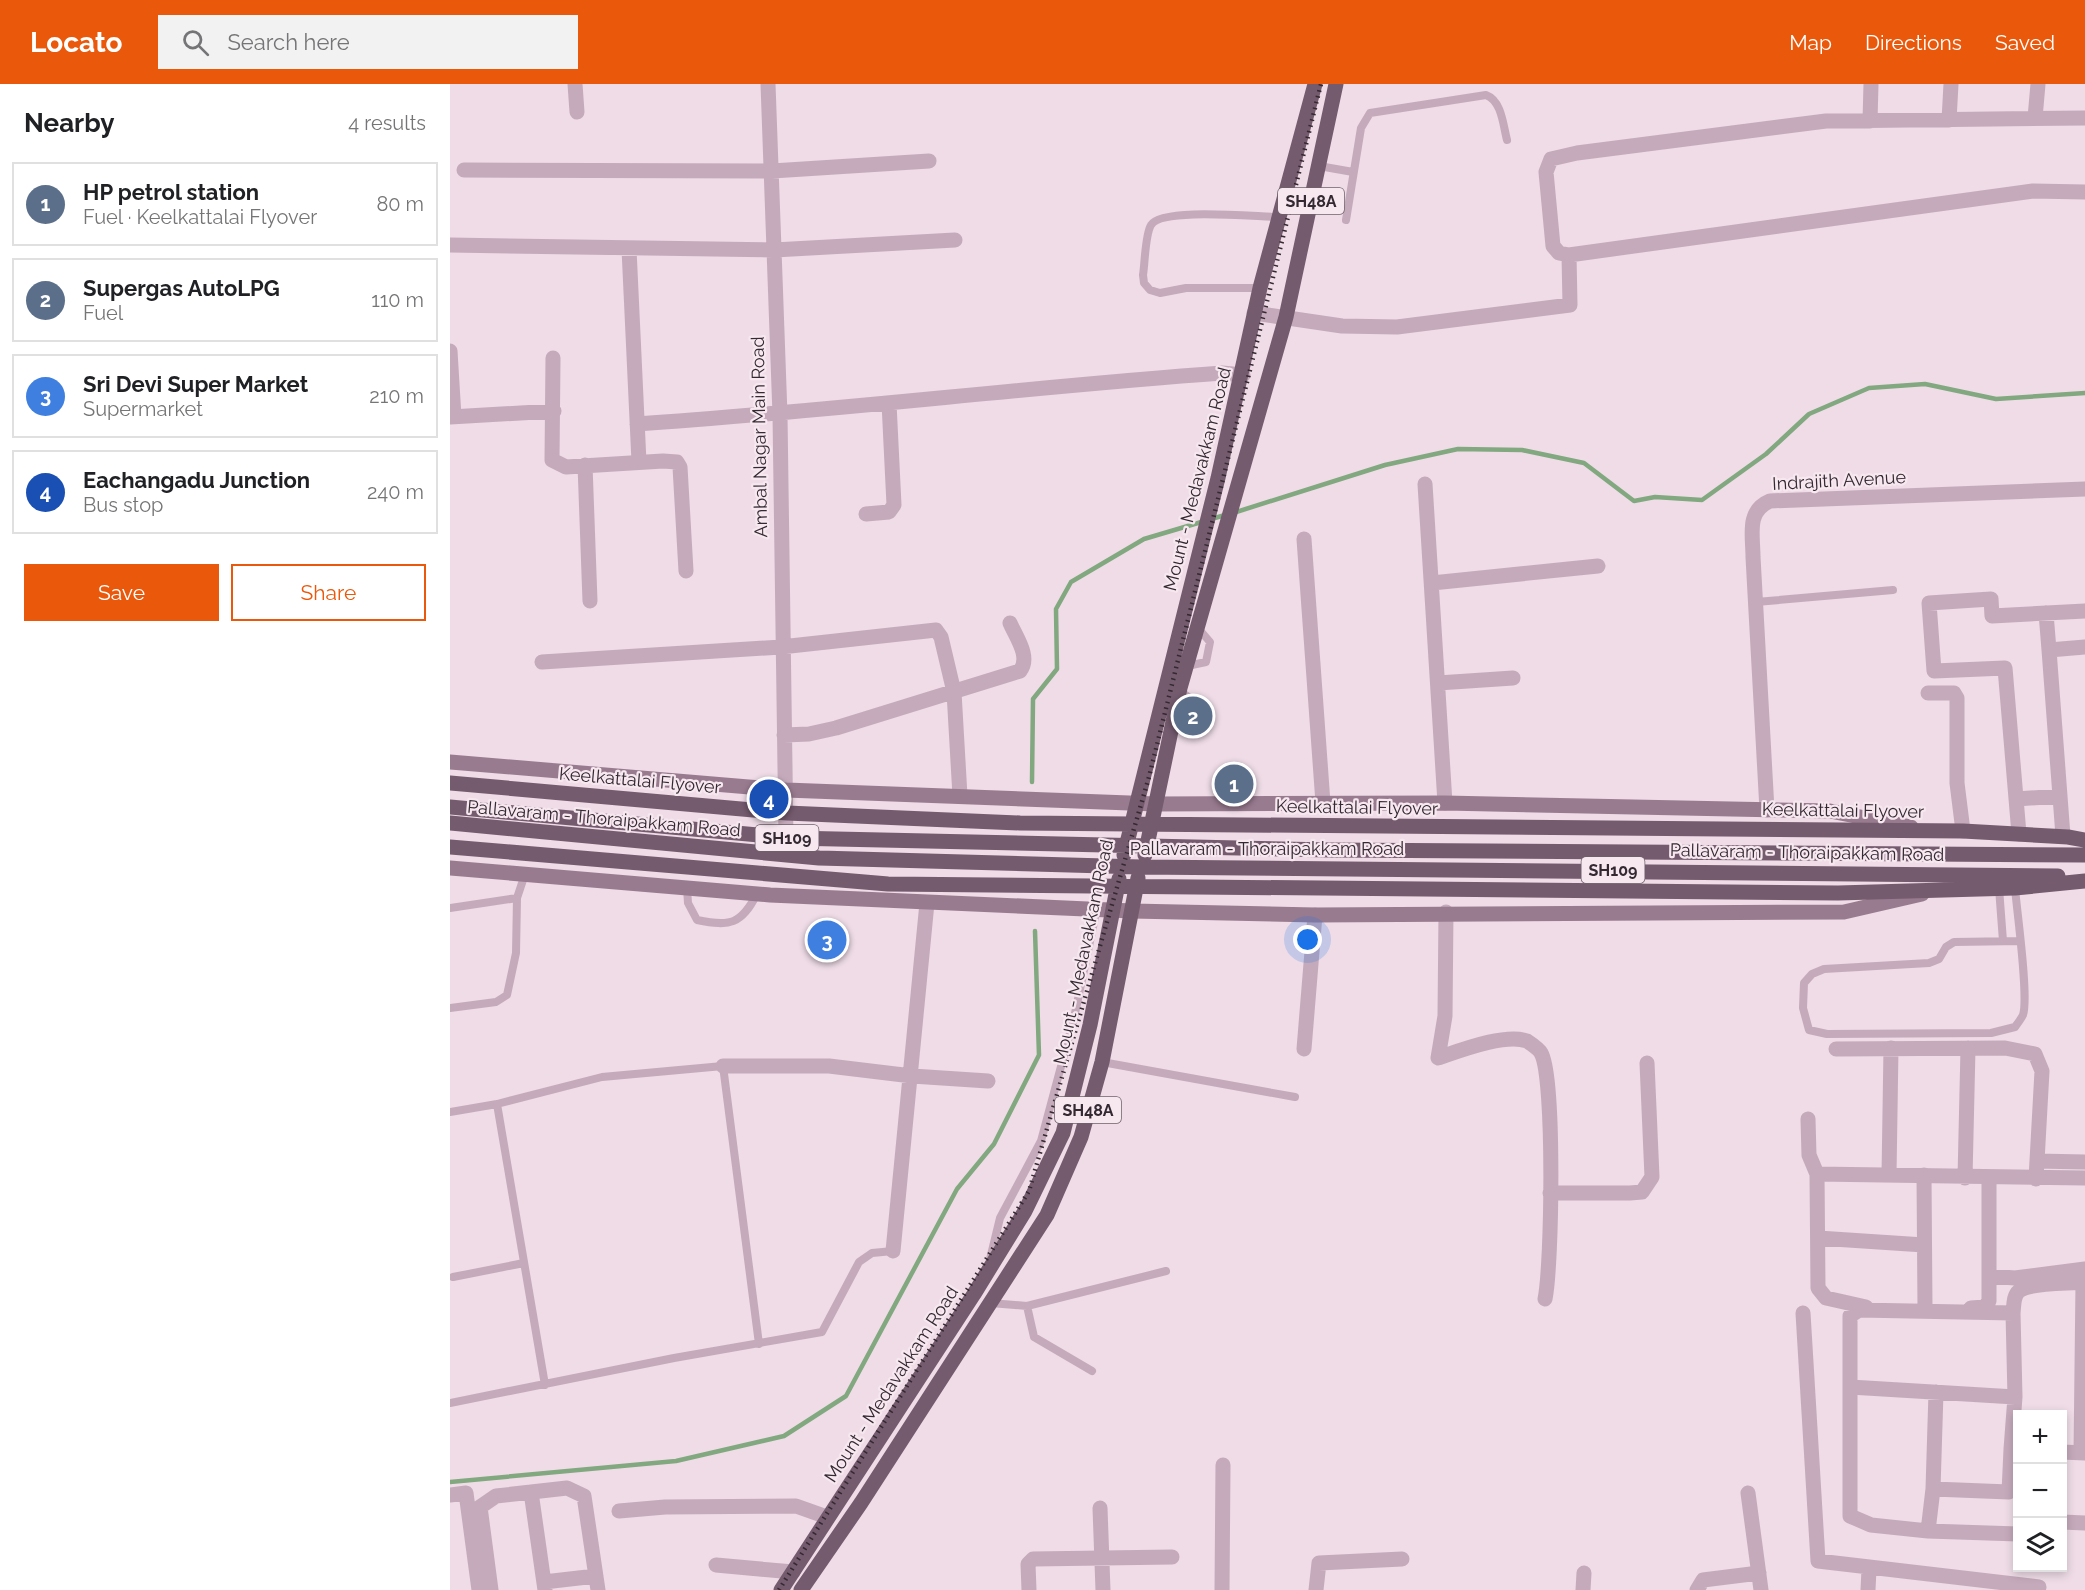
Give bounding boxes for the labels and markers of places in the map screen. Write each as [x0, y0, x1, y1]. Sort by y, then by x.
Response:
pin: 2 [1174, 694, 1212, 738]
pin: 1 [1214, 762, 1254, 806]
pin: 4 [750, 776, 788, 822]
pin: 3 [808, 918, 847, 962]

